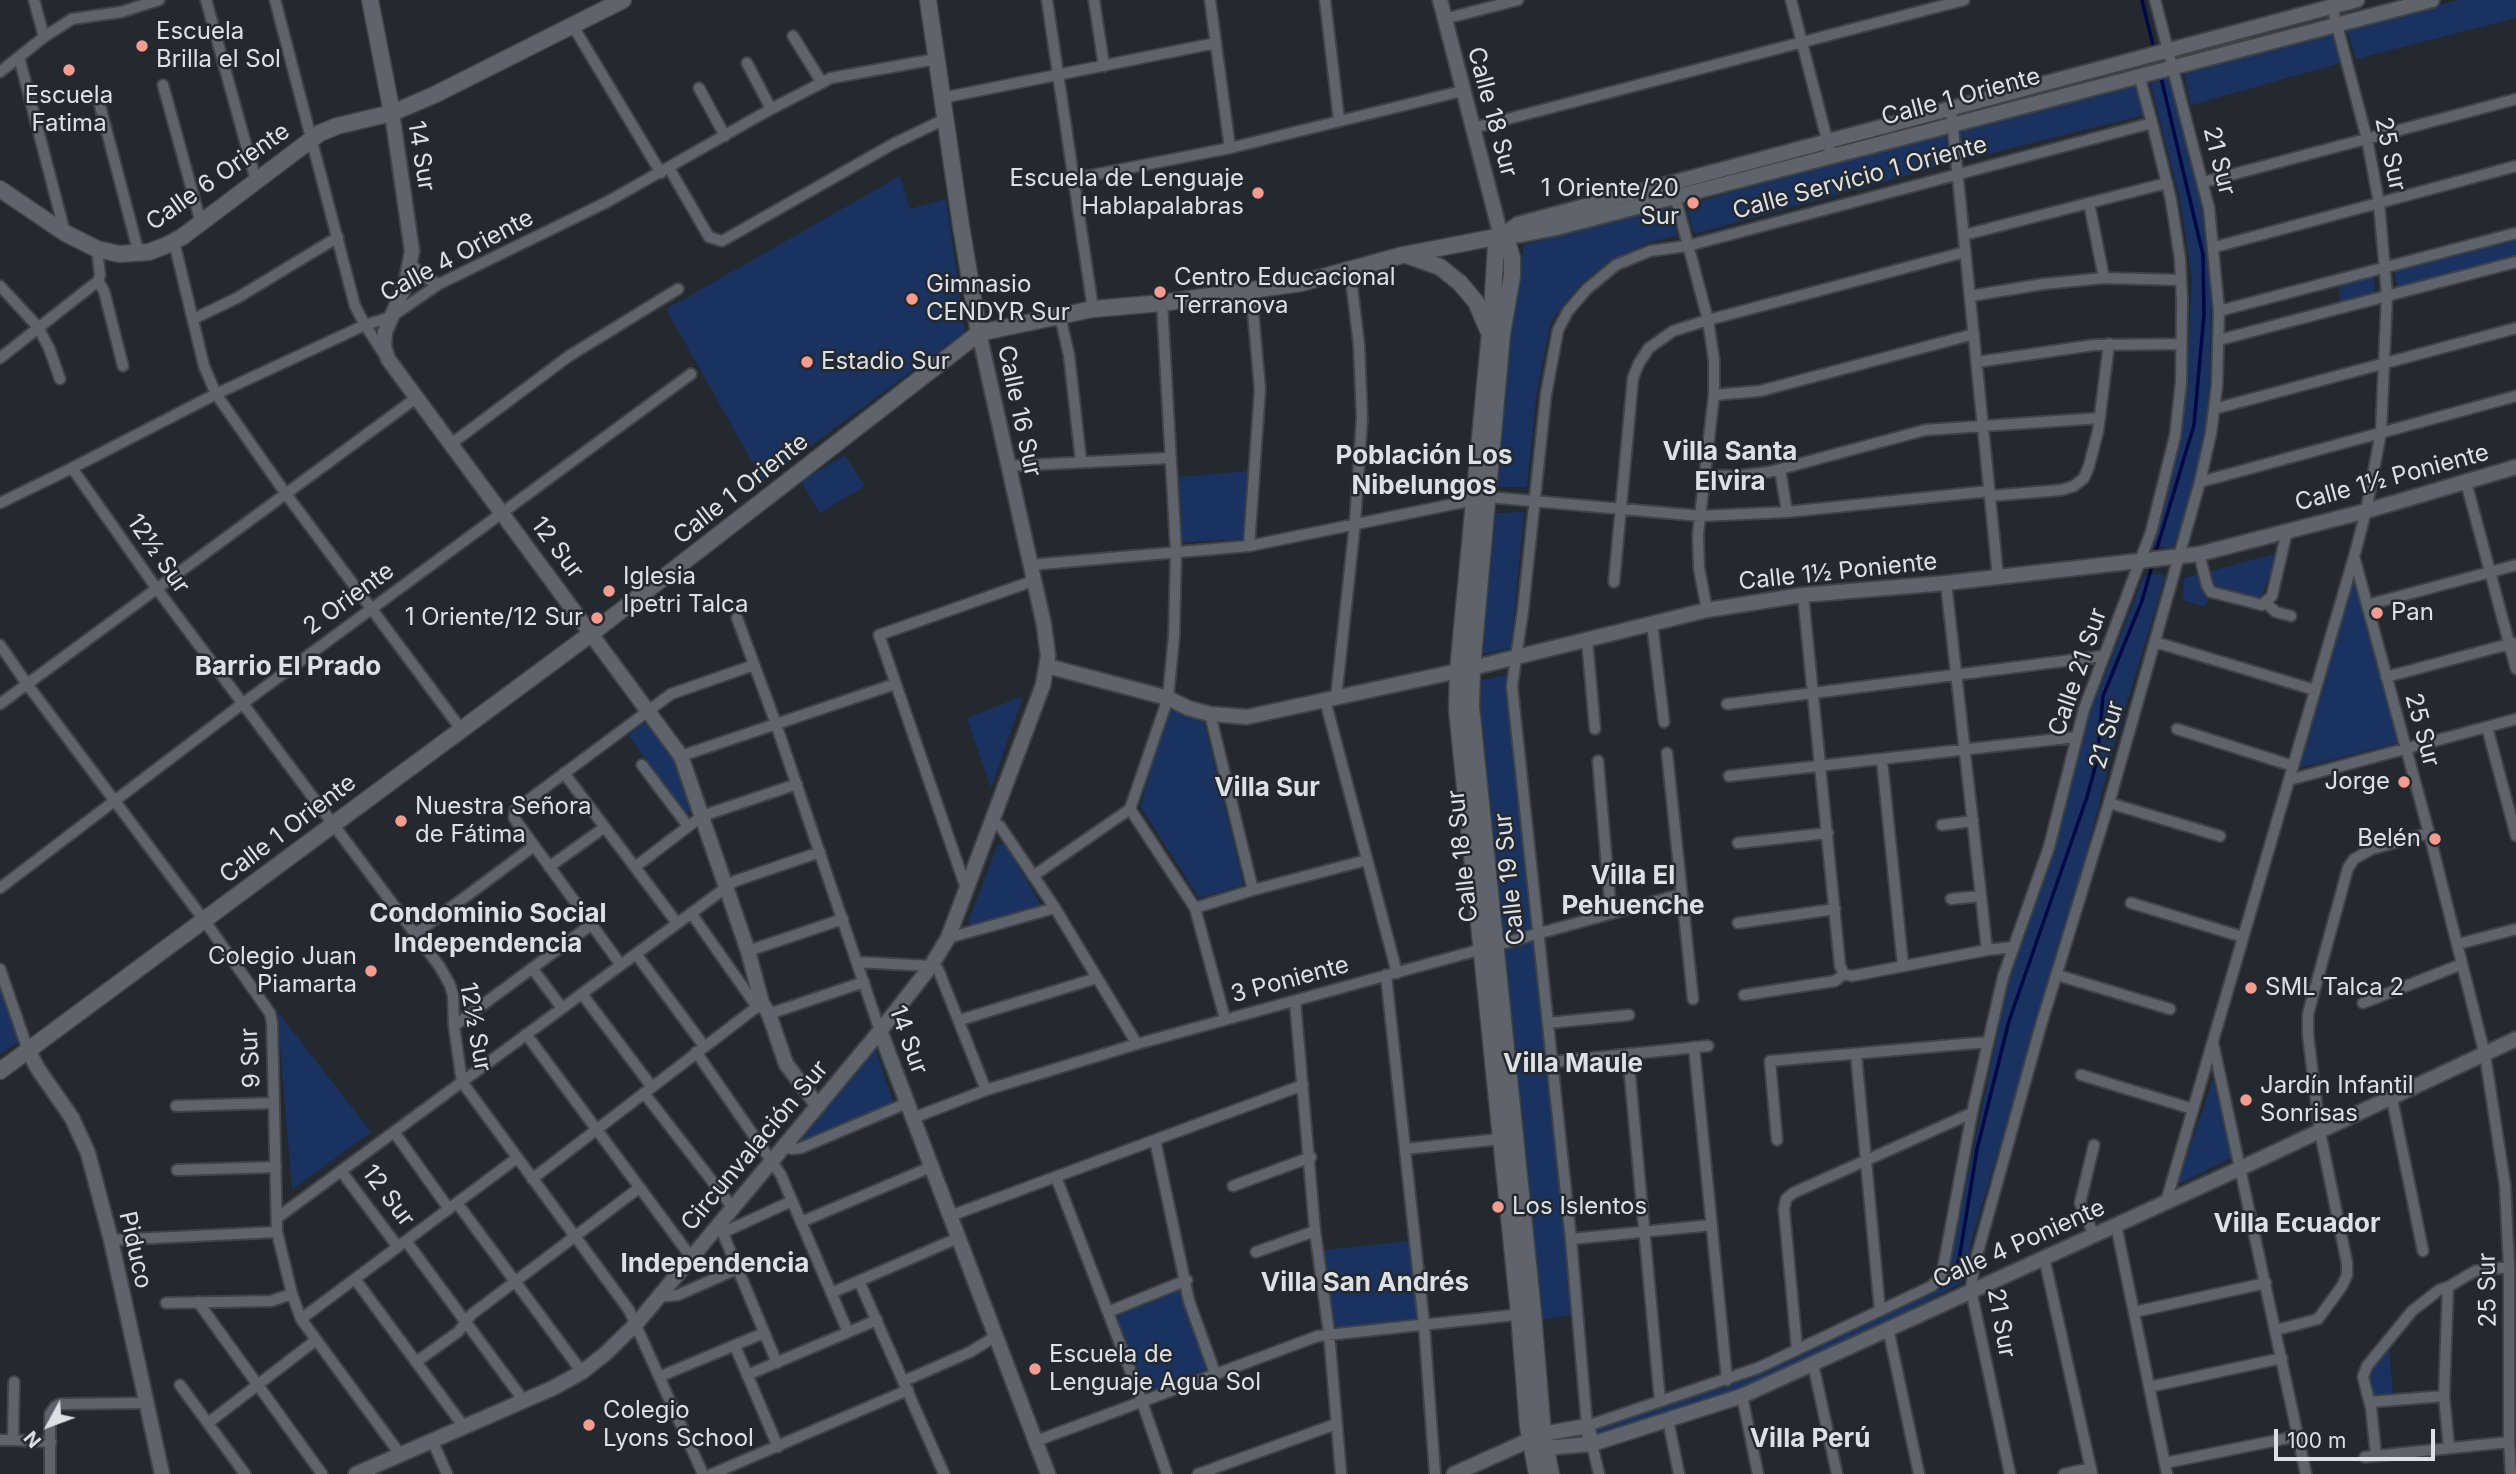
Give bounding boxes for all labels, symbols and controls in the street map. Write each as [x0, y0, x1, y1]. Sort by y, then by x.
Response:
place label: Escuela Brilla el Sol [156, 18, 281, 74]
marker: Escuela Brilla el Sol [134, 38, 150, 54]
street label: Calle 18 Sur [1461, 44, 1523, 180]
marker: Escuela Fatima [61, 62, 77, 78]
street label: Calle 1 Oriente [1878, 62, 2044, 132]
place label: Escuela Fatima [25, 82, 113, 138]
street label: 25 Sur [2368, 115, 2412, 193]
street label: Calle 6 Oriente [141, 117, 295, 237]
street label: 14 Sur [401, 119, 441, 193]
street label: 21 Sur [2197, 124, 2241, 198]
street label: Calle Servicio 1 Oriente [1730, 130, 1990, 226]
place label: Escuela de Lenguaje Hablapalabras [1010, 165, 1244, 221]
place label: 1 Oriente/20 Sur [1541, 175, 1679, 231]
marker: Escuela de Lenguaje Hablapalabras [1250, 185, 1266, 201]
marker: 1 Oriente/20 Sur [1685, 195, 1701, 211]
street label: Calle 4 Oriente [376, 204, 538, 308]
place label: Centro Educacional Terranova [1174, 264, 1395, 320]
place label: Gimnasio CENDYR Sur [926, 271, 1070, 327]
marker: Centro Educacional Terranova [1152, 284, 1168, 300]
marker: Gimnasio CENDYR Sur [904, 291, 920, 307]
street label: Calle 16 Sur [991, 343, 1047, 479]
place label: Estadio Sur [821, 348, 950, 376]
marker: Estadio Sur [799, 354, 815, 370]
street label: Calle 1 Oriente [668, 427, 814, 551]
district label: Villa Santa Elvira [1663, 436, 1797, 498]
street label: Calle 1½ Poniente [2292, 438, 2492, 518]
district label: Población Los Nibelungos [1336, 440, 1512, 502]
street label: 12½ Sur [120, 509, 196, 599]
street label: 12 Sur [525, 511, 589, 585]
street label: Calle 1½ Poniente [1737, 547, 1939, 597]
street label: 2 Oriente [298, 557, 400, 641]
place label: Iglesia Ipetri Talca [623, 563, 748, 619]
marker: Iglesia Ipetri Talca [601, 583, 617, 599]
place label: Pan [2391, 599, 2434, 627]
place label: 1 Oriente/12 Sur [405, 604, 583, 632]
street label: Calle 21 Sur [2043, 604, 2113, 740]
marker: Pan [2369, 605, 2385, 621]
marker: 1 Oriente/12 Sur [589, 610, 605, 626]
district label: Barrio El Prado [195, 651, 381, 683]
street label: 25 Sur [2398, 690, 2446, 770]
street label: 21 Sur [2084, 697, 2130, 773]
street label: Calle 1 Oriente [214, 768, 362, 890]
place label: Jorge [2325, 768, 2390, 796]
district label: Villa Sur [1214, 772, 1320, 804]
marker: Jorge [2396, 774, 2412, 790]
street label: Calle 18 Sur [1442, 788, 1484, 924]
place label: Nuestra Señora de Fátima [415, 793, 592, 849]
street label: Calle 19 Sur [1489, 811, 1531, 947]
marker: Nuestra Señora de Fátima [393, 813, 409, 829]
place label: Belén [2357, 825, 2421, 853]
marker: Belén [2427, 831, 2443, 847]
district label: Villa El Pehuenche [1561, 860, 1705, 922]
district label: Condominio Social Independencia [369, 898, 607, 960]
place label: Colegio Juan Piamarta [208, 943, 357, 999]
street label: 3 Poniente [1228, 950, 1352, 1010]
marker: Colegio Juan Piamarta [363, 963, 379, 979]
place label: SML Talca 2 [2265, 974, 2404, 1002]
street label: 12½ Sur [453, 980, 497, 1074]
marker: SML Talca 2 [2243, 980, 2259, 996]
street label: 14 Sur [882, 1002, 934, 1078]
street label: 9 Sur [235, 1027, 267, 1089]
district label: Villa Maule [1503, 1048, 1643, 1080]
street label: Circunvalación Sur [675, 1055, 835, 1237]
place label: Jardín Infantil Sonrisas [2260, 1072, 2414, 1128]
marker: Jardín Infantil Sonrisas [2238, 1092, 2254, 1108]
street label: 12 Sur [356, 1159, 420, 1233]
place label: Los Islentos [1512, 1193, 1647, 1221]
street label: Calle 4 Poniente [1929, 1193, 2109, 1295]
marker: Los Islentos [1490, 1199, 1506, 1215]
district label: Villa Ecuador [2213, 1208, 2381, 1240]
street label: Piduco [112, 1209, 158, 1291]
district label: Independencia [621, 1248, 809, 1280]
street label: 25 Sur [2473, 1252, 2503, 1328]
district label: Villa San Andrés [1261, 1267, 1469, 1299]
street label: 21 Sur [1981, 1286, 2021, 1360]
place label: Escuela de Lenguaje Agua Sol [1049, 1341, 1261, 1397]
marker: Escuela de Lenguaje Agua Sol [1027, 1361, 1043, 1377]
north arrow [14, 1390, 84, 1460]
place label: Colegio Lyons School [603, 1397, 754, 1453]
scale bar [2278, 1414, 2439, 1458]
marker: Colegio Lyons School [581, 1417, 597, 1433]
district label: Villa Perú [1750, 1423, 1870, 1455]
text: N [19, 1426, 46, 1452]
text: 100 m [2287, 1428, 2346, 1453]

